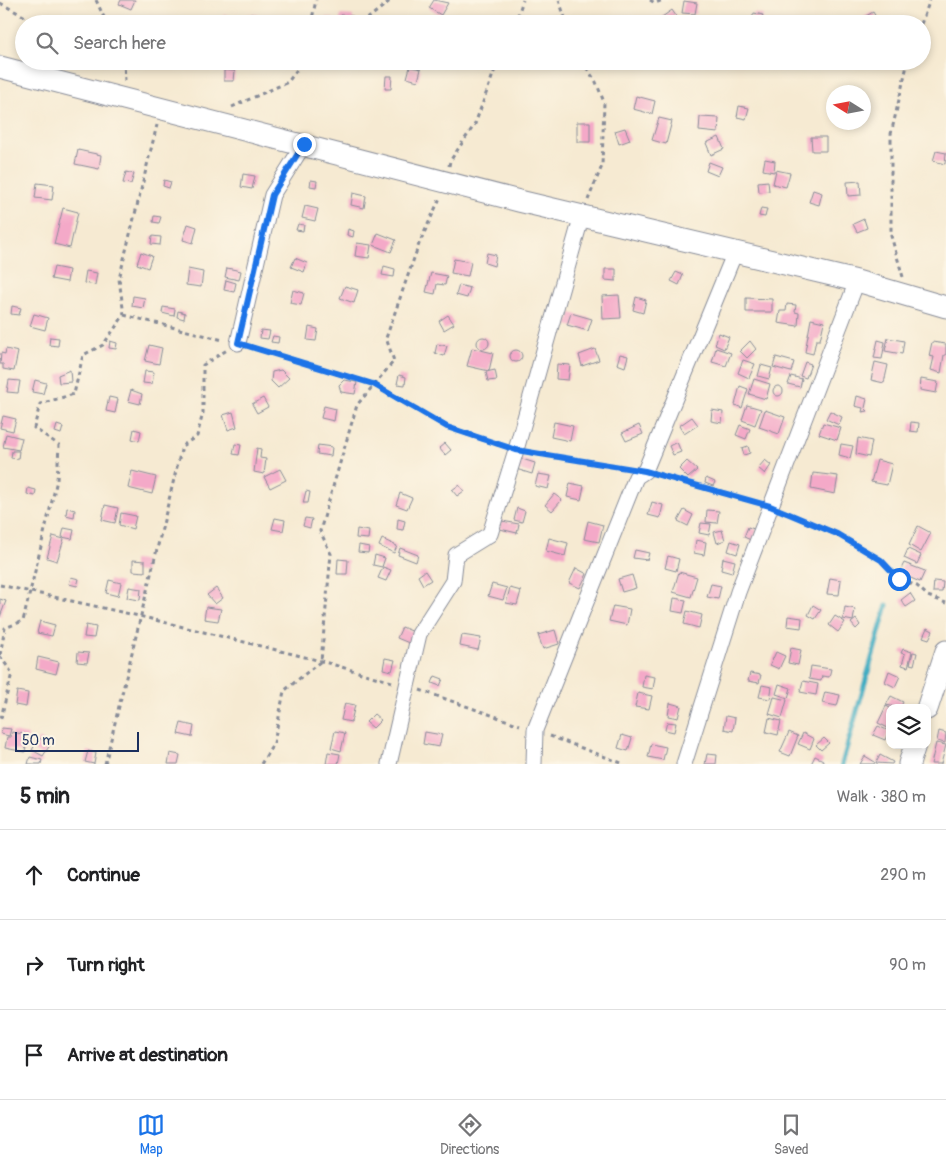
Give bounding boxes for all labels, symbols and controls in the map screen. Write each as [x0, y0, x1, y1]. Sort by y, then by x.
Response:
search box [15, 15, 931, 70]
icon: search [33, 29, 61, 57]
text: Search here [73, 31, 166, 55]
north arrow [826, 85, 871, 130]
route end [293, 133, 316, 156]
route start [888, 568, 911, 591]
map controls [886, 704, 931, 749]
button: layers [886, 704, 931, 749]
scale bar [15, 729, 139, 752]
text: 50 m [22, 732, 55, 749]
text: 5 min [20, 783, 70, 810]
text: Walk · 380 m [837, 787, 926, 807]
icon: ahead [20, 861, 48, 889]
text: Continue [67, 863, 140, 887]
text: 290 m [880, 865, 926, 885]
icon: right [20, 951, 48, 979]
text: Turn right [67, 953, 145, 977]
text: 90 m [889, 955, 926, 975]
icon: arrive [20, 1041, 48, 1069]
text: Arrive at destination [67, 1043, 228, 1067]
tab: Map [137, 1111, 165, 1158]
tab: Directions [440, 1111, 499, 1158]
tab: Saved [774, 1111, 809, 1158]

